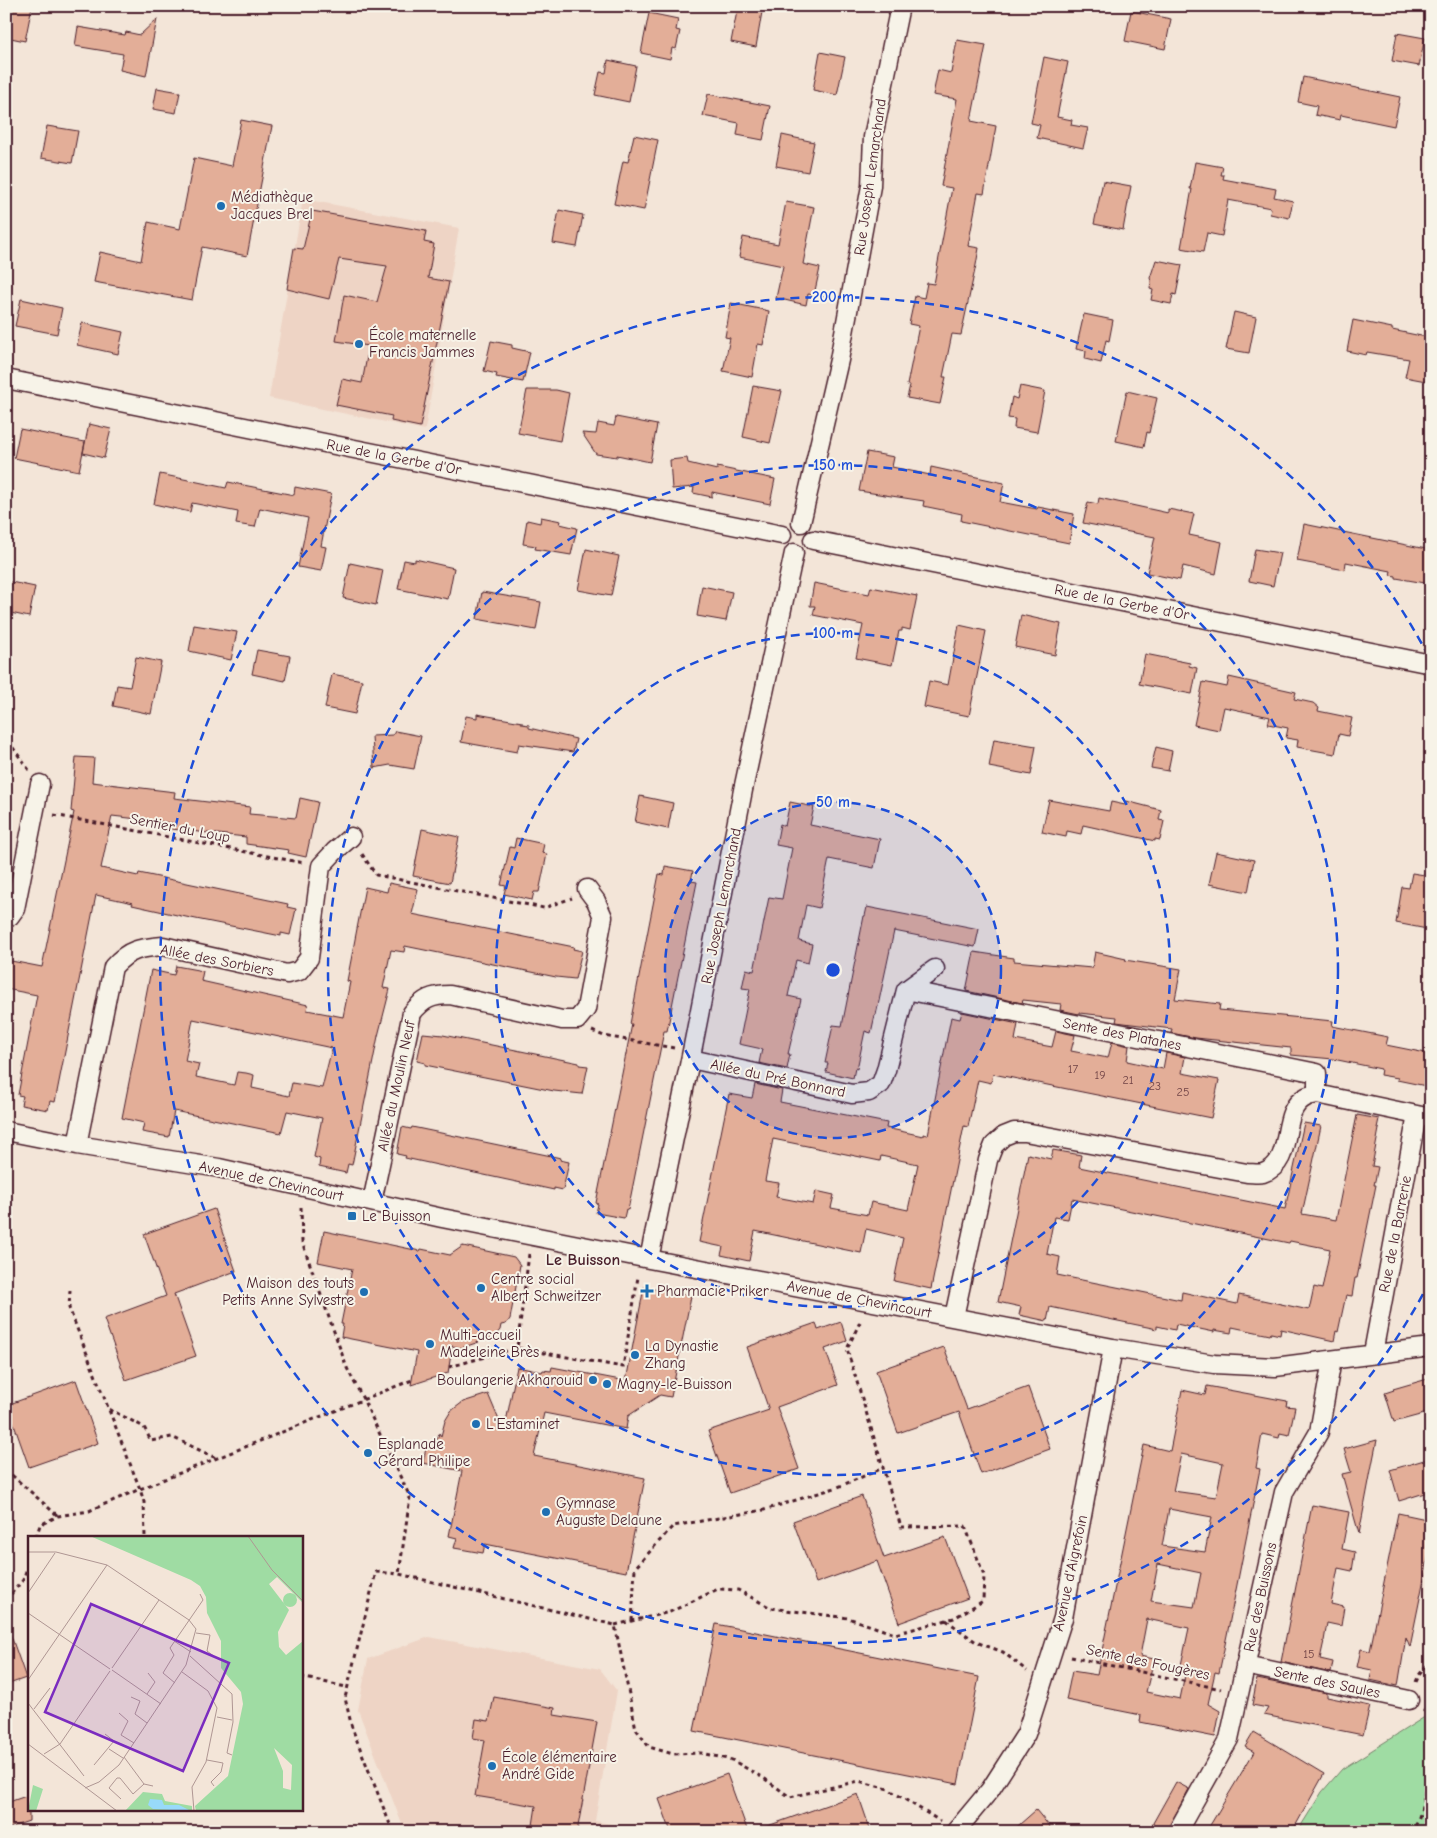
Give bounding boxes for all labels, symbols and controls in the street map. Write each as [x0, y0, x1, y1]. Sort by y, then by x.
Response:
street label: Rue Joseph Lemarchand [850, 97, 890, 257]
place label: Médiathèque Jacques Brel [231, 188, 313, 223]
marker: Médiathèque Jacques Brel [215, 200, 227, 212]
text: 200 m [812, 288, 854, 306]
place label: École maternelle Francis Jammes [369, 325, 477, 361]
marker: École maternelle Francis Jammes [353, 338, 365, 350]
street label: Rue de la Gerbe d'Or [325, 435, 463, 479]
text: 150 m [813, 456, 853, 474]
street label: Rue de la Gerbe d'Or [1053, 580, 1191, 624]
text: 100 m [813, 624, 853, 642]
text: 50 m [816, 793, 850, 811]
street label: Sentier du Loup [128, 809, 232, 847]
street label: Rue Joseph Lemarchand [697, 827, 745, 985]
street label: Allée des Sorbiers [159, 940, 275, 980]
centre of rings [824, 961, 842, 979]
street label: Sente des Platanes [1061, 1014, 1183, 1054]
street label: Allée du Moulin Neuf [373, 1018, 419, 1153]
street label: Allée du Pré Bonnard [709, 1055, 847, 1101]
house number: 17 [1068, 1062, 1079, 1076]
house number: 19 [1094, 1068, 1106, 1082]
house number: 21 [1122, 1073, 1134, 1087]
house number: 23 [1149, 1079, 1161, 1093]
house number: 25 [1177, 1085, 1189, 1099]
street label: Avenue de Chevincourt [197, 1157, 345, 1205]
street label: Rue de la Barrerie [1375, 1174, 1415, 1294]
place label: Le Buisson [362, 1207, 431, 1225]
marker: Le Buisson [346, 1210, 358, 1222]
district label: Le Buisson [546, 1251, 620, 1269]
place label: Centre social Albert Schweitzer [491, 1270, 601, 1305]
place label: Maison des touts Petits Anne Sylvestre [222, 1274, 354, 1309]
street label: Avenue de Chevincourt [785, 1276, 934, 1322]
marker: Centre social Albert Schweitzer [475, 1282, 487, 1294]
place label: Pharmacie Priker [657, 1282, 769, 1300]
marker: Pharmacie Priker [641, 1285, 653, 1297]
marker: Maison des touts Petits Anne Sylvestre [358, 1286, 370, 1298]
place label: Multi-accueil Madeleine Brès [440, 1326, 539, 1361]
place label: La Dynastie Zhang [645, 1337, 719, 1372]
marker: Multi-accueil Madeleine Brès [424, 1338, 436, 1350]
marker: La Dynastie Zhang [629, 1349, 641, 1361]
place label: Boulangerie Akharouid [437, 1371, 583, 1389]
marker: Boulangerie Akharouid [587, 1374, 599, 1386]
place label: Magny-le-Buisson [617, 1375, 732, 1393]
marker: Magny-le-Buisson [601, 1378, 613, 1390]
place label: L'Estaminet [486, 1415, 560, 1433]
marker: L'Estaminet [470, 1418, 482, 1430]
place label: Esplanade Gérard Philipe [378, 1435, 471, 1470]
marker: Esplanade Gérard Philipe [362, 1447, 374, 1459]
place label: Gymnase Auguste Delaune [556, 1494, 663, 1529]
marker: Gymnase Auguste Delaune [540, 1506, 552, 1518]
street label: Avenue d'Aigrefoin [1049, 1513, 1091, 1633]
inset map [28, 1536, 302, 1810]
street label: Rue des Buissons [1240, 1541, 1280, 1653]
street label: Sente des Fougères [1085, 1640, 1211, 1684]
house number: 15 [1303, 1647, 1315, 1661]
street label: Sente des Saules [1272, 1662, 1382, 1702]
place label: École élémentaire André Gide [502, 1747, 617, 1783]
marker: École élémentaire André Gide [486, 1760, 498, 1772]

